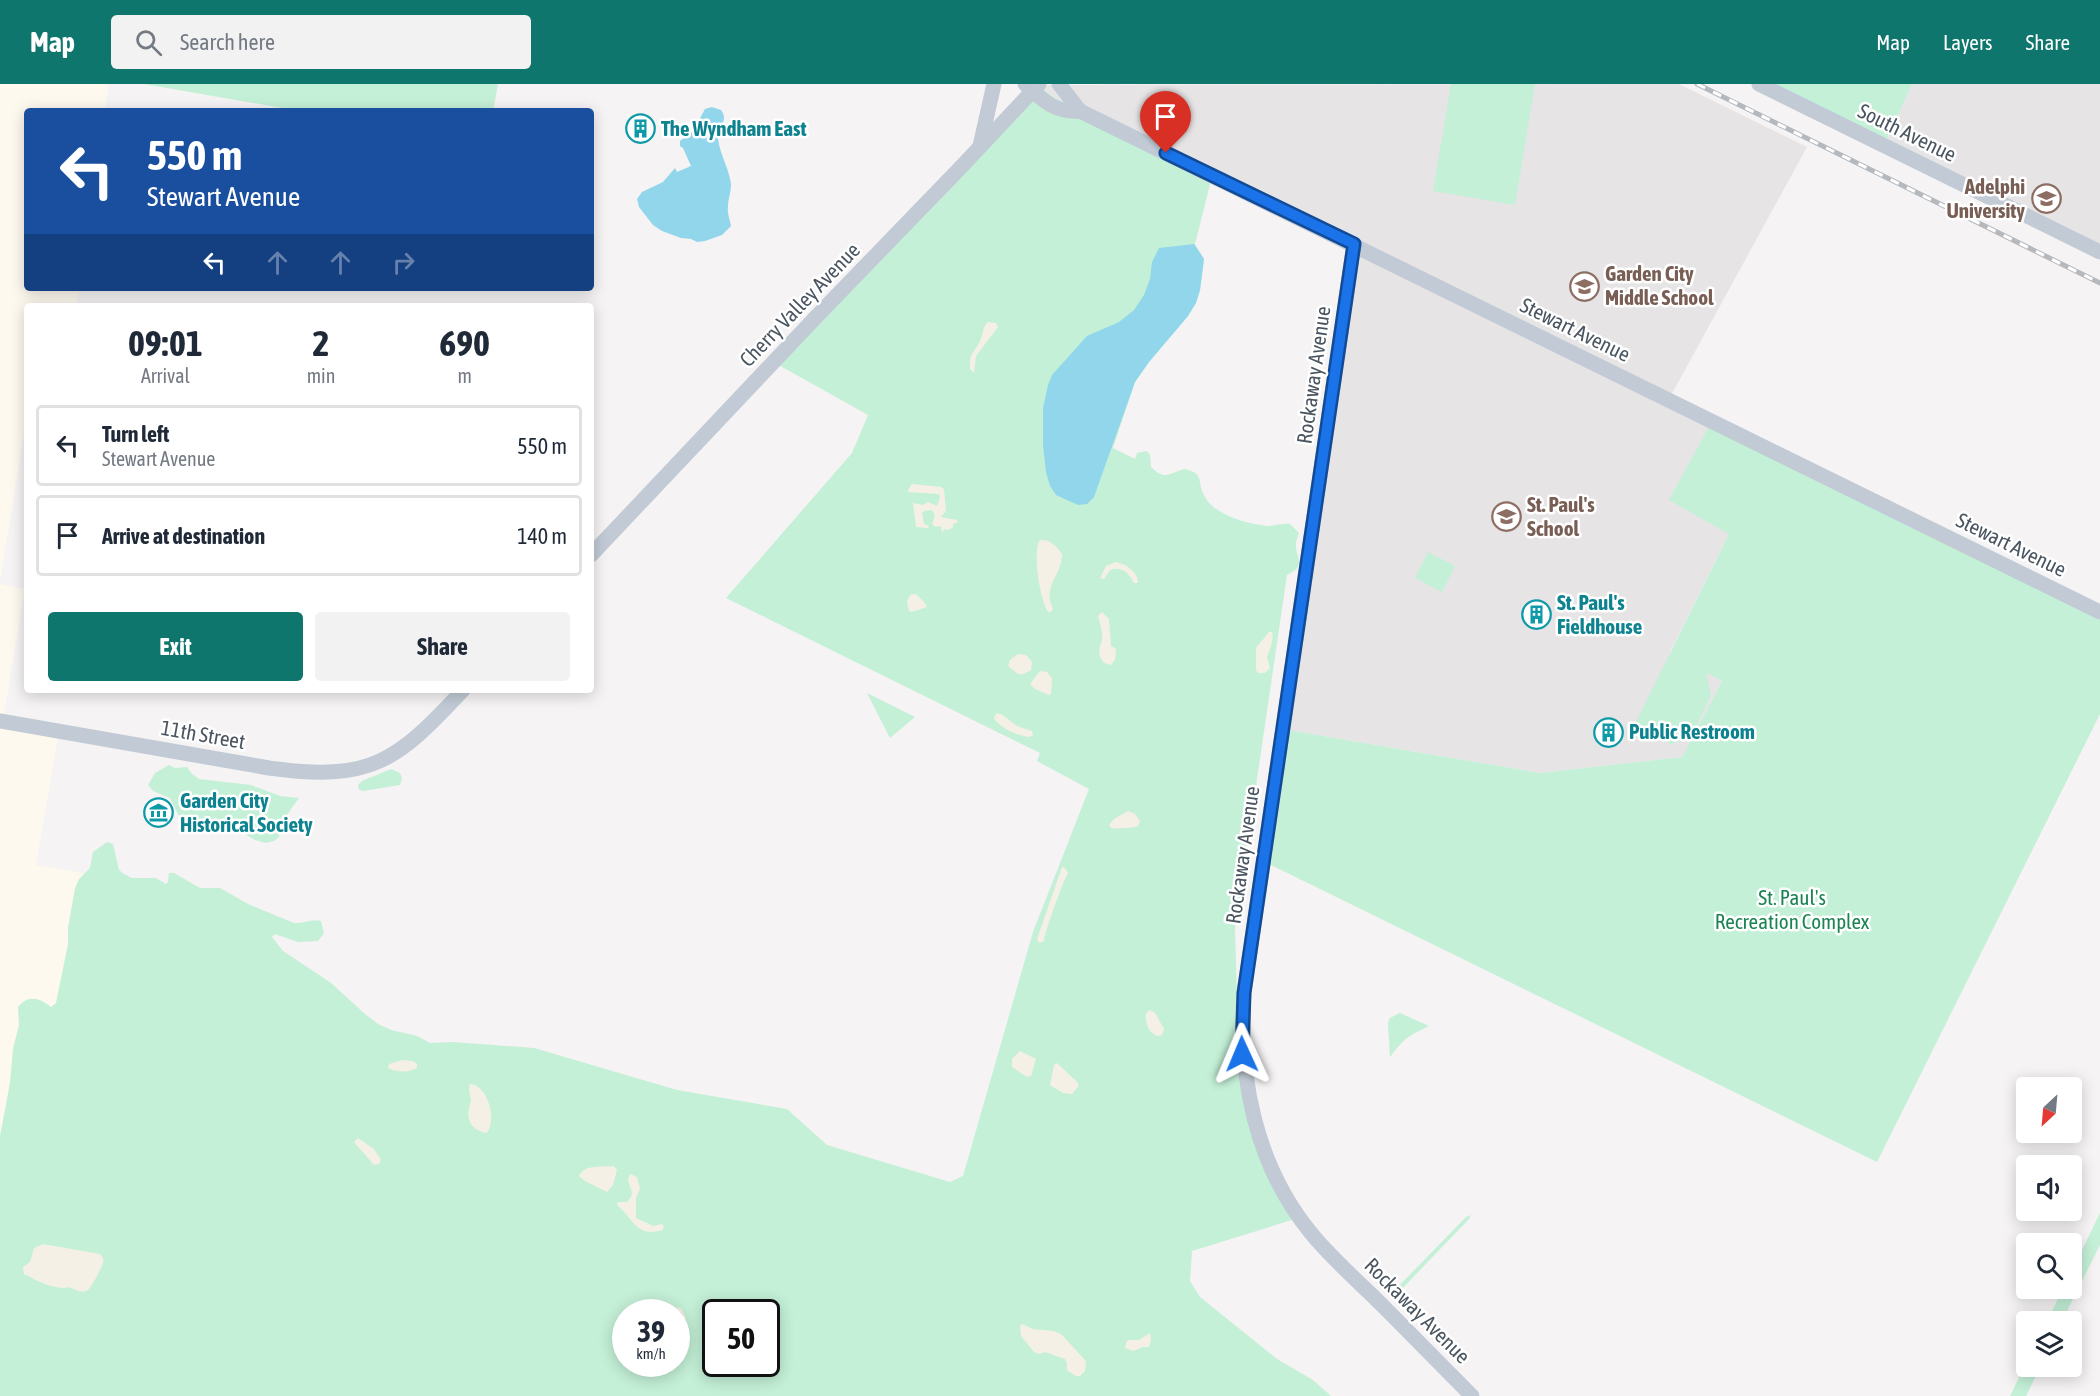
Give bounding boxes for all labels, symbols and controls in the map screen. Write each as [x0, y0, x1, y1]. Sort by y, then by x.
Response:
search box [111, 15, 531, 69]
text: Map [30, 26, 75, 58]
icon: search [132, 26, 165, 59]
text: Search here [180, 29, 275, 55]
text: Map [1876, 30, 1910, 54]
text: Layers [1943, 30, 1993, 54]
text: Share [2026, 30, 2070, 54]
pin [1140, 91, 1191, 153]
street label: South Avenue [1855, 98, 1960, 166]
icon: arrive [1149, 100, 1182, 133]
building icon: The Wyndham East [624, 113, 656, 145]
place label: The Wyndham East [661, 116, 807, 140]
text: 550 m [147, 131, 242, 179]
icon: left [48, 132, 126, 210]
place label: Adelphi University [1946, 174, 2025, 222]
text: Stewart Avenue [147, 181, 300, 212]
school or university icon: Adelphi University [2030, 183, 2062, 215]
street label: Cherry Valley Avenue [734, 238, 864, 371]
icon: left [198, 246, 231, 279]
icon: ahead [261, 246, 294, 279]
icon: ahead [324, 246, 357, 279]
icon: right [387, 246, 420, 279]
place label: Garden City Middle School [1605, 261, 1714, 309]
school or university icon: Garden City Middle School [1568, 270, 1600, 302]
street label: Stewart Avenue [1517, 292, 1634, 366]
street label: Rockaway Avenue [1291, 304, 1335, 445]
text: 09:01 [128, 322, 203, 364]
text: 2 [313, 322, 329, 364]
text: 690 [439, 322, 490, 364]
text: Arrival [141, 364, 190, 387]
text: min [307, 364, 335, 387]
text: m [457, 364, 472, 387]
text: Turn left [102, 421, 169, 447]
icon: left [51, 429, 84, 462]
text: 550 m [517, 433, 567, 459]
text: Stewart Avenue [102, 447, 215, 470]
place label: St. Paul's School [1527, 492, 1595, 540]
school or university icon: St. Paul's School [1490, 501, 1522, 533]
street label: Stewart Avenue [1953, 507, 2070, 581]
icon: arrive [51, 519, 84, 552]
text: Arrive at destination [102, 523, 265, 549]
text: 140 m [517, 523, 567, 549]
place label: St. Paul's Fieldhouse [1557, 590, 1642, 638]
building icon: St. Paul's Fieldhouse [1520, 599, 1552, 631]
button: Exit [48, 612, 303, 681]
button: Share [315, 612, 570, 681]
street label: 11th Street [159, 715, 247, 753]
building icon: Public Restroom [1592, 716, 1624, 748]
place label: Public Restroom [1629, 719, 1755, 743]
street label: Rockaway Avenue [1220, 784, 1264, 925]
place label: Garden City Historical Society [180, 788, 313, 836]
museum icon: Garden City Historical Society [143, 797, 175, 829]
park label: St. Paul's Recreation Complex [1715, 885, 1870, 933]
position arrow [1210, 1022, 1274, 1086]
north arrow [2016, 1077, 2082, 1143]
map controls [2016, 1077, 2082, 1377]
button: sound [2016, 1155, 2082, 1221]
button: search [2016, 1233, 2082, 1299]
street label: Rockaway Avenue [1360, 1253, 1475, 1368]
speed limit sign: 50 [702, 1299, 780, 1377]
button: layers [2016, 1311, 2082, 1377]
text: 39 [637, 1314, 665, 1348]
text: km/h [636, 1345, 666, 1362]

